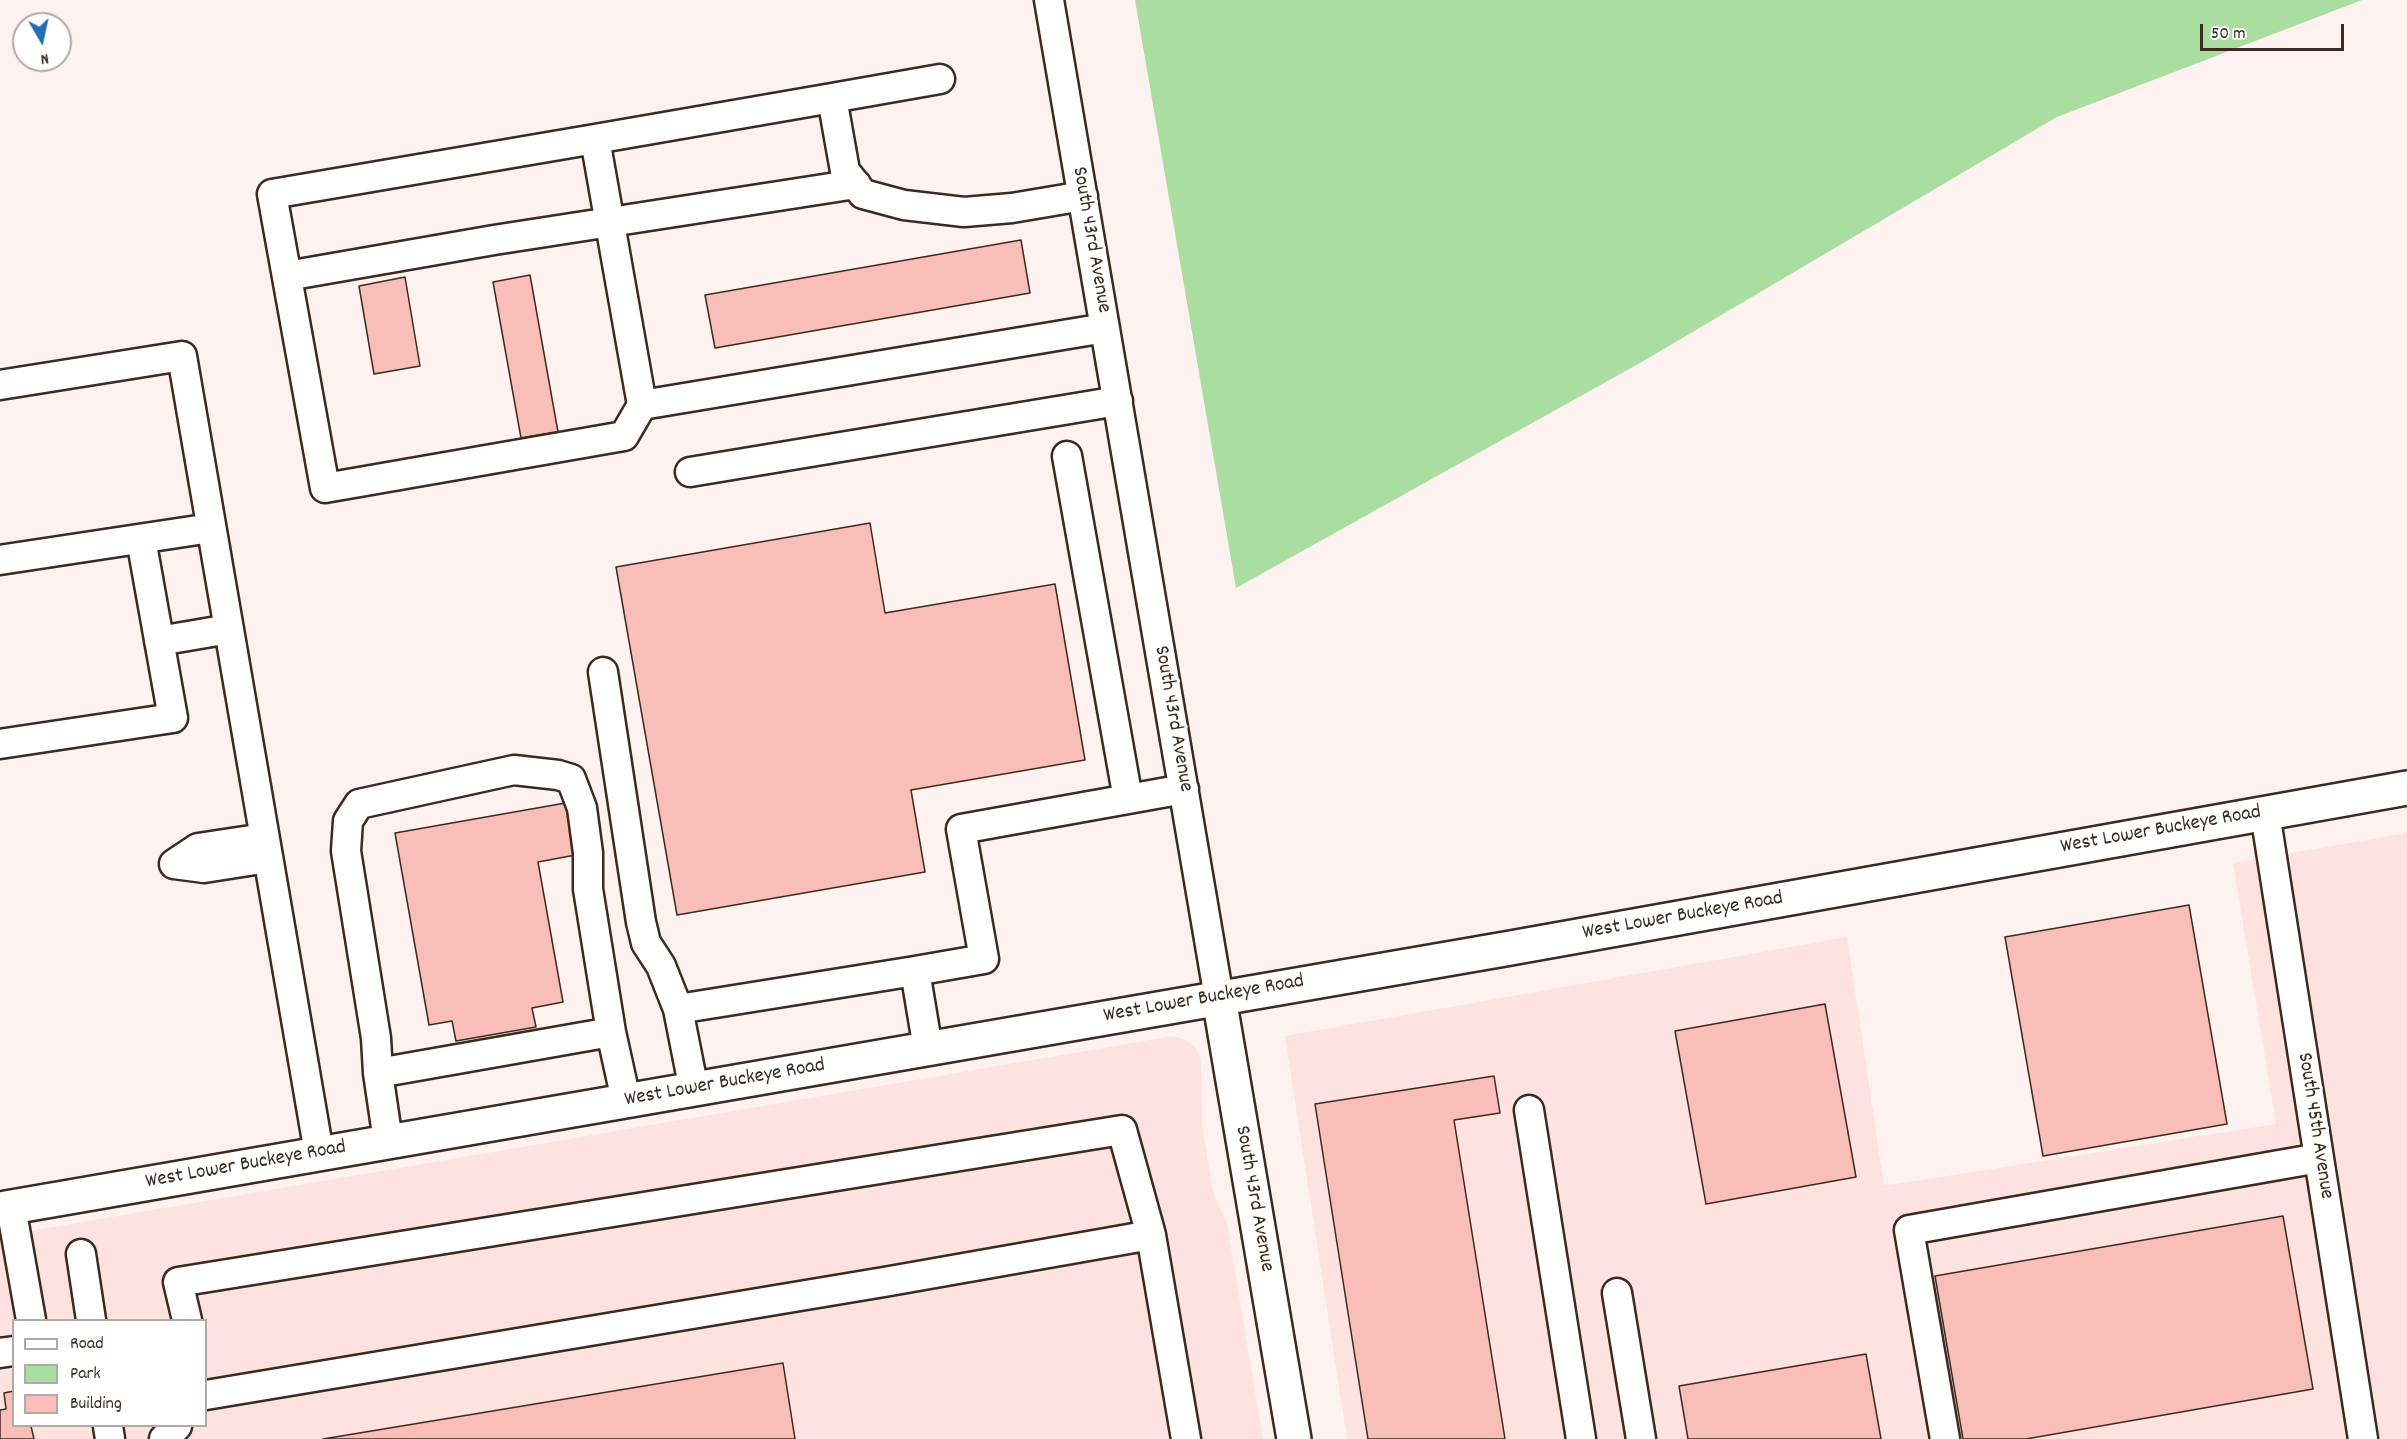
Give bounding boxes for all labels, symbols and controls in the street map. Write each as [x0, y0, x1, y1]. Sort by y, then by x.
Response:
north arrow [12, 12, 72, 72]
scale bar [2203, 12, 2347, 50]
text: 50 m [2211, 22, 2246, 47]
text: N [39, 46, 50, 70]
street label: South 43rd Avenue [1065, 165, 1115, 315]
street label: South 43rd Avenue [1147, 644, 1197, 794]
street label: West Lower Buckeye Road [2059, 801, 2263, 861]
street label: West Lower Buckeye Road [1581, 887, 1785, 947]
street label: West Lower Buckeye Road [1102, 970, 1306, 1030]
street label: South 45th Avenue [2290, 1051, 2338, 1201]
street label: West Lower Buckeye Road [623, 1054, 827, 1114]
street label: South 43rd Avenue [1228, 1124, 1278, 1274]
street label: West Lower Buckeye Road [144, 1136, 348, 1196]
legend [12, 1319, 207, 1427]
text: Road [70, 1332, 104, 1357]
text: Park [70, 1362, 101, 1387]
text: Building [70, 1392, 122, 1417]

